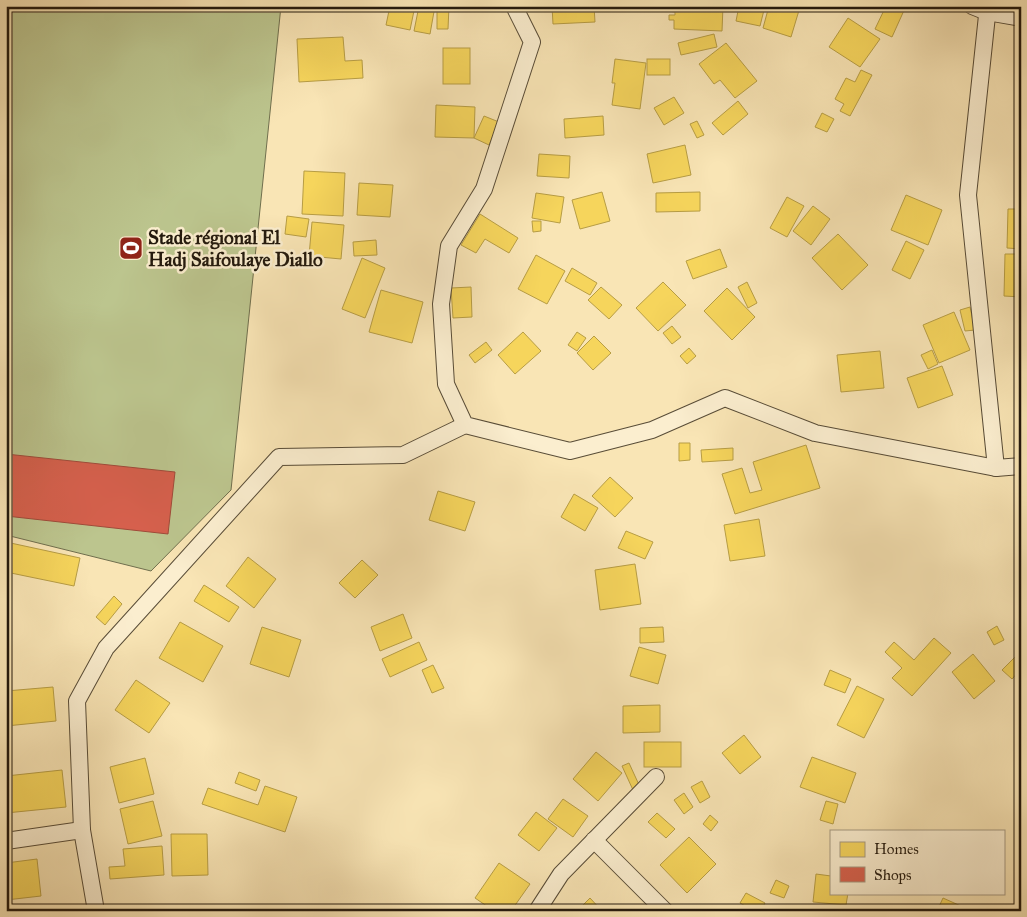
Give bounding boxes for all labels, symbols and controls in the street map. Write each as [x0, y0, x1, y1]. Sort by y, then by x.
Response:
place label: Stade régional El Hadj Saifoulaye Diallo [148, 226, 323, 272]
sports icon: Stade régional El Hadj Saifoulaye Diallo [118, 235, 144, 261]
legend [830, 830, 1004, 894]
text: Homes [874, 840, 919, 858]
text: Shops [874, 866, 912, 884]

